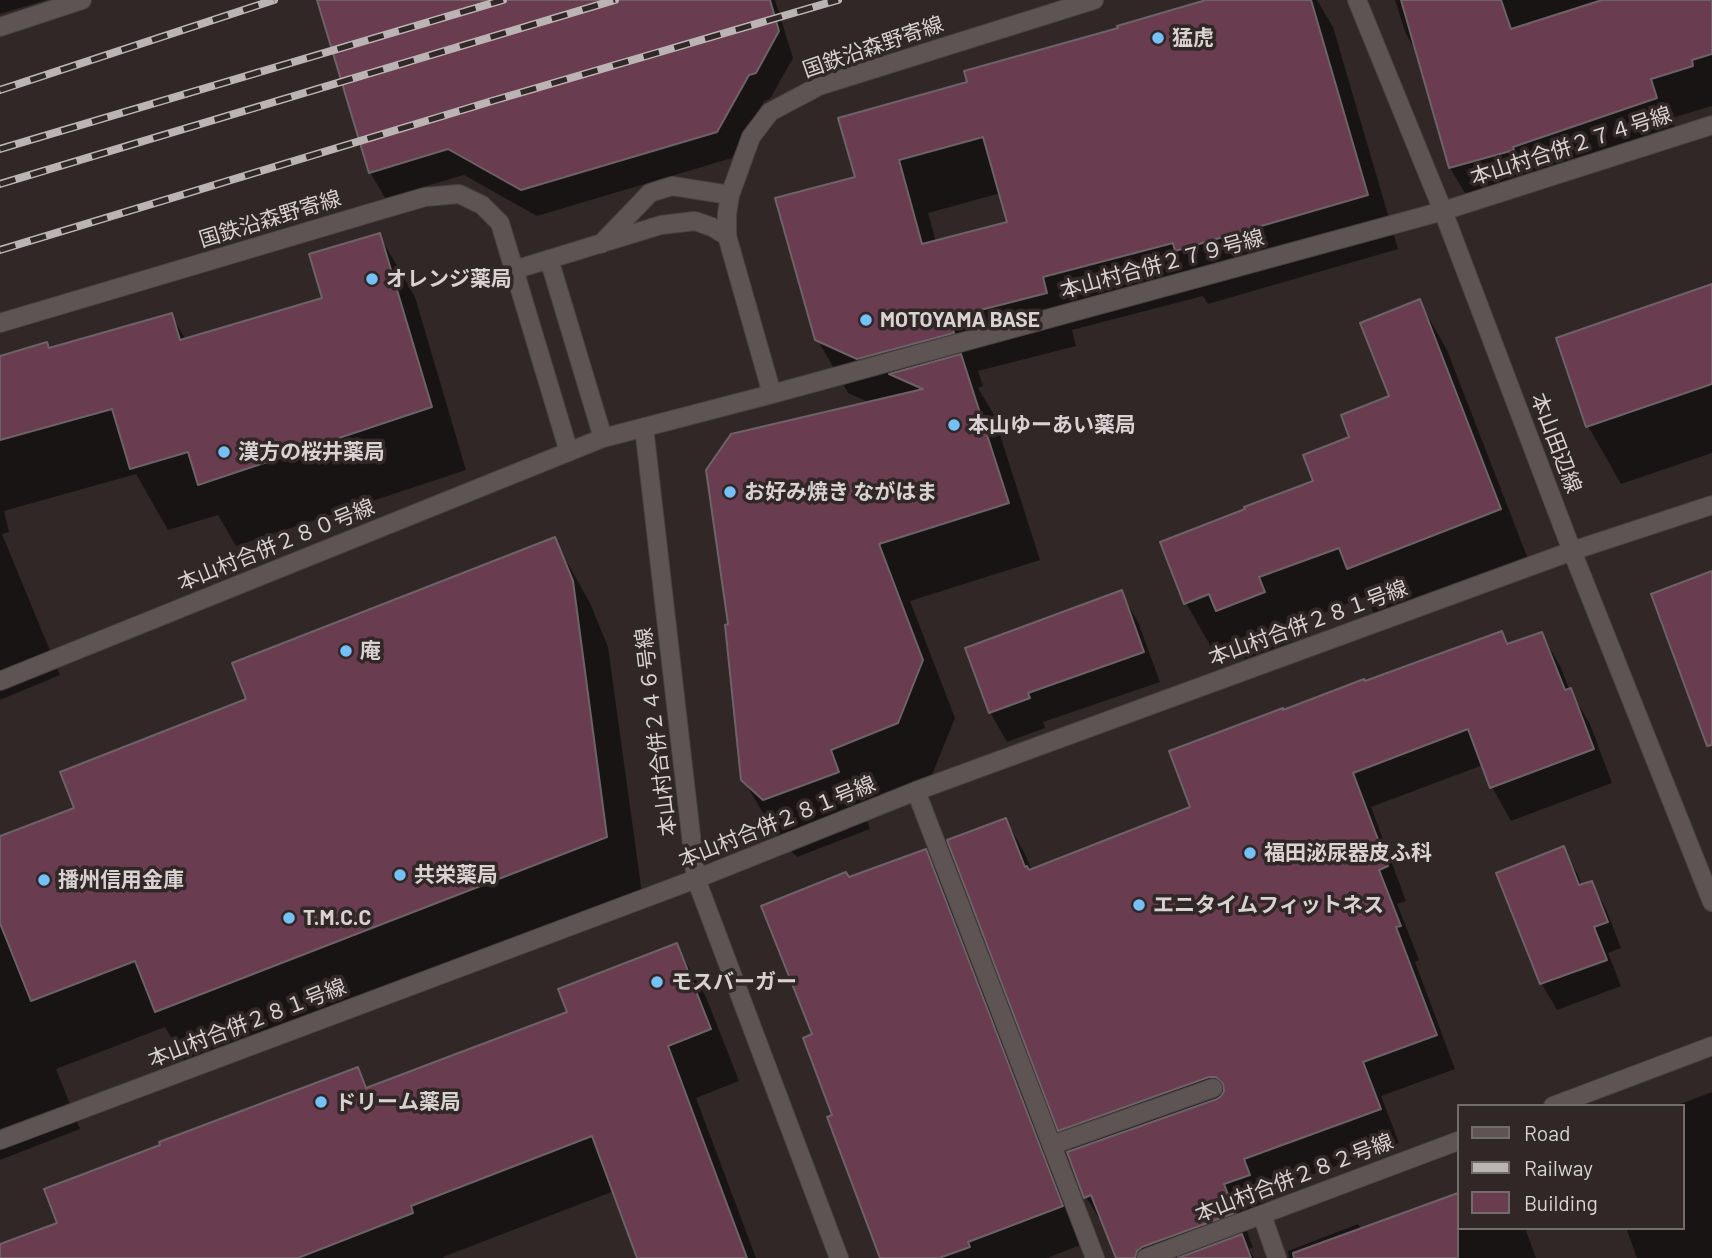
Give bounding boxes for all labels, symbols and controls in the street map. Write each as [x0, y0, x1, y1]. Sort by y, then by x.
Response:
street label: 国鉄沿森野寄線 [799, 11, 947, 83]
place label: 猛虎 [1172, 25, 1214, 51]
marker: 猛虎 [1150, 30, 1166, 46]
street label: 本山村合併２７４号線 [1467, 102, 1675, 190]
street label: 国鉄沿森野寄線 [196, 185, 344, 253]
street label: 本山村合併２７９号線 [1057, 225, 1267, 303]
place label: オレンジ薬局 [386, 266, 512, 292]
marker: オレンジ薬局 [364, 271, 380, 287]
place label: MOTOYAMA BASE [880, 307, 1040, 333]
marker: MOTOYAMA BASE [858, 312, 874, 328]
street label: 本山田辺線 [1525, 389, 1587, 497]
place label: 本山ゆーあい薬局 [968, 412, 1136, 438]
marker: 本山ゆーあい薬局 [946, 417, 962, 433]
place label: 漢方の桜井薬局 [238, 439, 385, 465]
marker: 漢方の桜井薬局 [216, 444, 232, 460]
place label: お好み焼き ながはま [744, 479, 937, 505]
marker: お好み焼き ながはま [722, 484, 738, 500]
street label: 本山村合併２８０号線 [174, 494, 378, 596]
street label: 本山村合併２８１号線 [1205, 575, 1411, 671]
street label: 本山村合併２４６号線 [631, 626, 681, 838]
place label: 庵 [360, 638, 381, 664]
marker: 庵 [338, 643, 354, 659]
street label: 本山村合併２８１号線 [675, 771, 879, 873]
place label: 福田泌尿器皮ふ科 [1264, 840, 1432, 866]
marker: 福田泌尿器皮ふ科 [1242, 845, 1258, 861]
place label: 共栄薬局 [414, 862, 498, 888]
place label: 播州信用金庫 [58, 867, 184, 893]
marker: 共栄薬局 [392, 867, 408, 883]
marker: 播州信用金庫 [36, 872, 52, 888]
place label: エニタイムフィットネス [1153, 892, 1384, 918]
marker: エニタイムフィットネス [1131, 897, 1147, 913]
place label: T.M.C.C [303, 905, 371, 931]
marker: T.M.C.C [281, 910, 297, 926]
place label: モスバーガー [671, 969, 797, 995]
street label: 本山村合併２８１号線 [144, 974, 350, 1072]
marker: モスバーガー [649, 974, 665, 990]
place label: ドリーム薬局 [335, 1089, 461, 1115]
marker: ドリーム薬局 [313, 1094, 329, 1110]
legend [1456, 1104, 1684, 1230]
text: Road [1524, 1120, 1570, 1145]
street label: 本山村合併２８２号線 [1191, 1129, 1397, 1227]
text: Railway [1524, 1155, 1593, 1180]
text: Building [1524, 1190, 1598, 1215]

